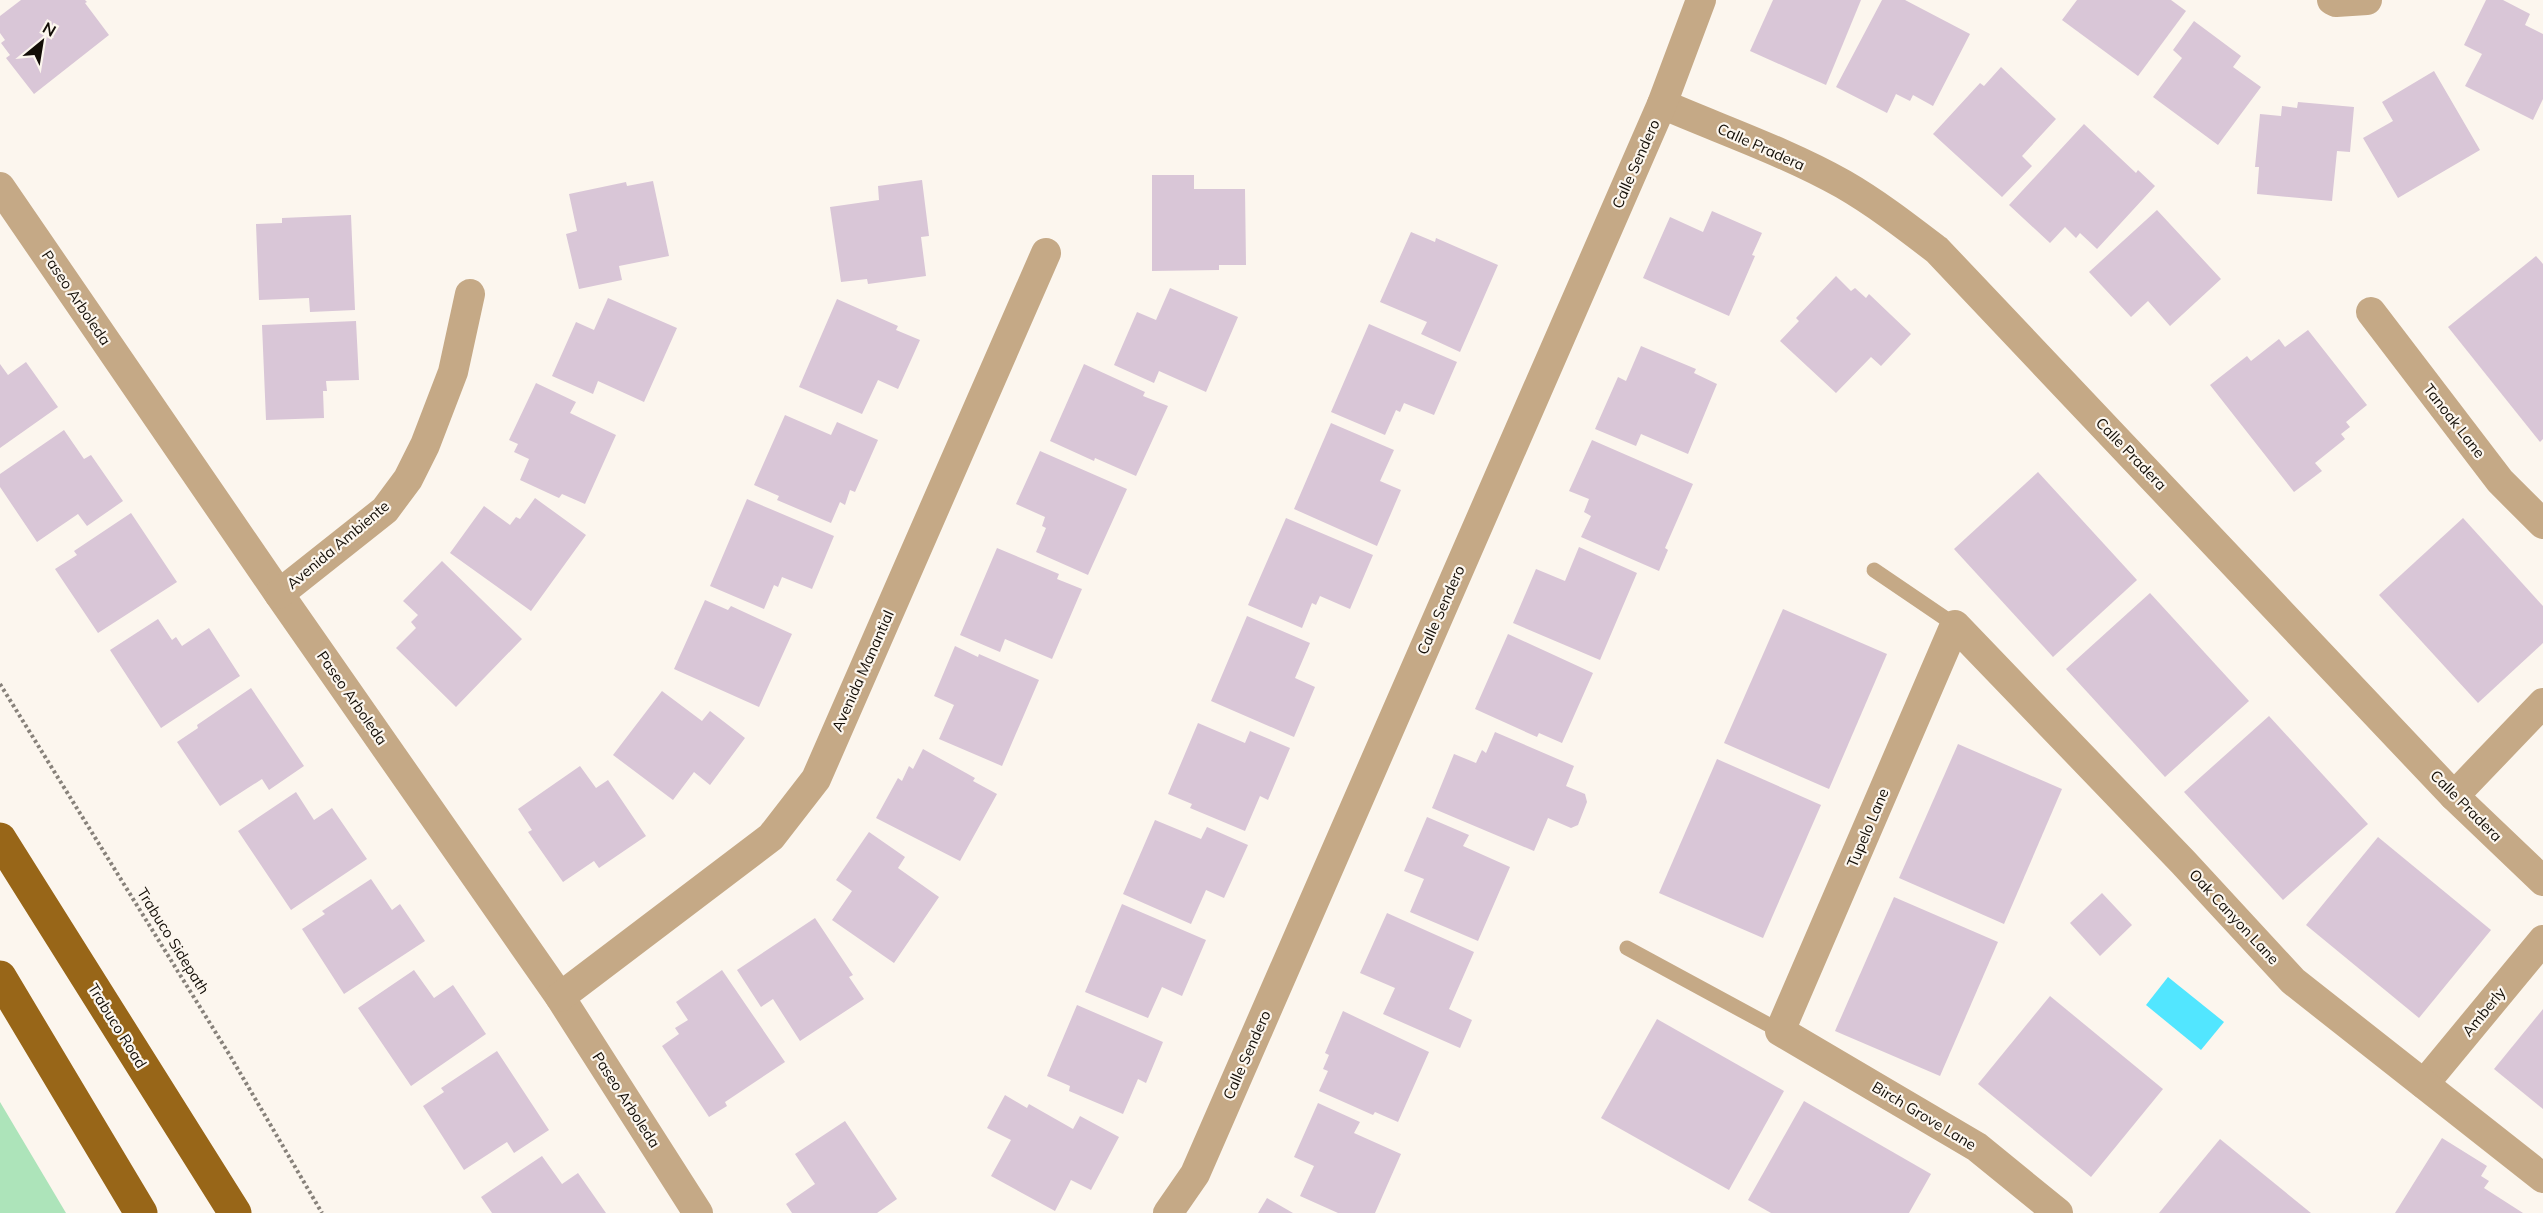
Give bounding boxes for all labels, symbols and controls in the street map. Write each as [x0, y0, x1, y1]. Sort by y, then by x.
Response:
north arrow [12, 12, 72, 72]
text: N [39, 17, 60, 41]
street label: Calle Sendero [1607, 116, 1664, 211]
street label: Calle Pradera [1715, 119, 1808, 174]
street label: Paseo Arboleda [38, 247, 115, 349]
street label: Tanoak Lane [2419, 380, 2489, 462]
street label: Calle Pradera [2092, 413, 2171, 494]
street label: Avenida Ambiente [283, 496, 393, 593]
street label: Calle Sendero [1412, 562, 1469, 657]
street label: Avenida Manantial [827, 607, 898, 734]
street label: Paseo Arboleda [313, 647, 392, 748]
street label: Calle Pradera [2426, 766, 2506, 846]
street label: Tupelo Lane [1842, 785, 1893, 870]
street label: Oak Canyon Lane [2185, 865, 2283, 968]
street label: Trabuco Sidepath [133, 884, 214, 997]
street label: Trabuco Road [84, 980, 151, 1072]
street label: Amberly [2458, 983, 2509, 1040]
street label: Calle Sendero [1218, 1007, 1275, 1102]
street label: Paseo Arboleda [588, 1048, 664, 1151]
street label: Birch Grove Lane [1869, 1077, 1980, 1154]

